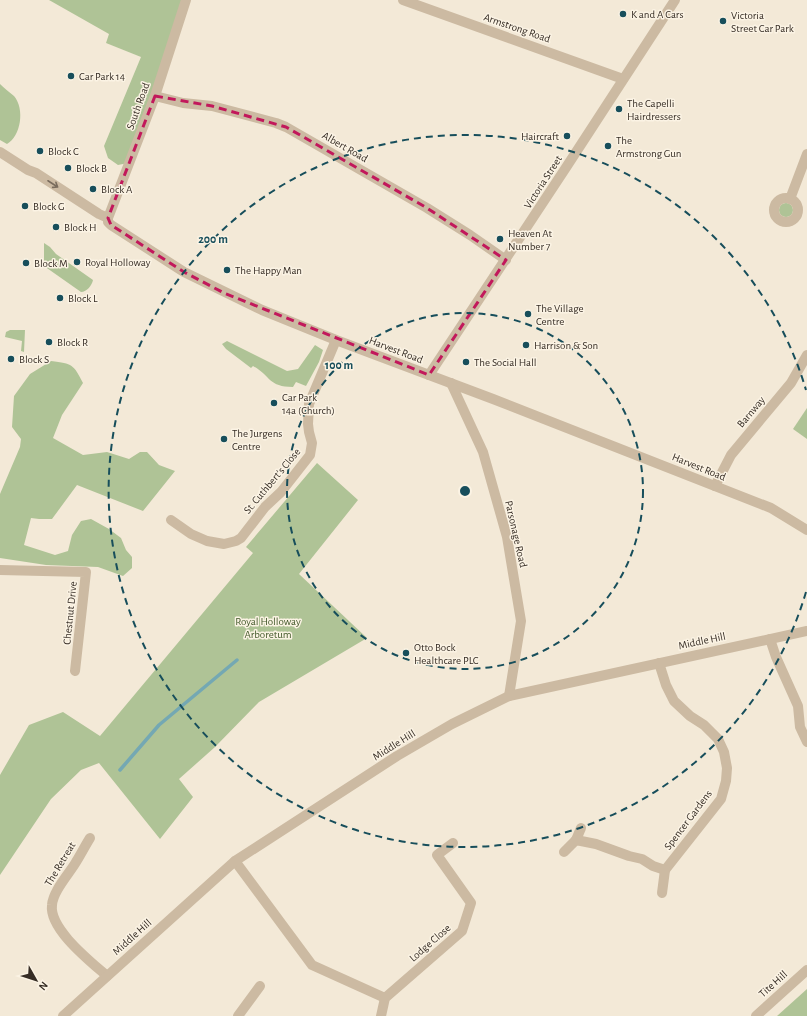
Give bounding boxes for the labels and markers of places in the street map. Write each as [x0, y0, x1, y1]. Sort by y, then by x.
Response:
marker: K and A Cars [618, 9, 628, 19]
place label: K and A Cars [631, 9, 683, 20]
place label: Victoria Street Car Park [731, 10, 794, 34]
marker: Victoria Street Car Park [718, 16, 728, 26]
marker: Car Park 14 [66, 71, 76, 81]
place label: Car Park 14 [79, 71, 125, 82]
place label: The Capelli Hairdressers [627, 98, 681, 122]
marker: The Capelli Hairdressers [614, 104, 624, 114]
place label: Haircraft [521, 131, 559, 142]
marker: Haircraft [562, 131, 572, 141]
place label: The Armstrong Gun [616, 135, 681, 159]
marker: The Armstrong Gun [603, 141, 613, 151]
marker: Block C [35, 146, 45, 156]
place label: Block C [48, 146, 79, 157]
marker: Block B [63, 163, 73, 173]
place label: Block B [76, 163, 107, 174]
marker: Block A [88, 184, 98, 194]
place label: Block A [101, 184, 133, 195]
marker: Block G [20, 201, 30, 211]
place label: Block G [33, 201, 65, 212]
marker: Block H [51, 222, 61, 232]
place label: Block H [64, 222, 97, 233]
place label: Heaven At Number 7 [508, 228, 553, 252]
marker: Heaven At Number 7 [495, 234, 505, 244]
marker: Royal Holloway [72, 257, 82, 267]
place label: Royal Holloway [85, 257, 151, 268]
marker: Block M [21, 258, 31, 268]
place label: Block M [34, 258, 68, 269]
marker: The Happy Man [222, 265, 232, 275]
place label: The Happy Man [235, 265, 302, 276]
marker: Block L [55, 293, 65, 303]
place label: Block L [68, 293, 98, 304]
place label: The Village Centre [536, 303, 584, 327]
marker: The Village Centre [523, 309, 533, 319]
marker: Block R [44, 337, 54, 347]
place label: Block R [57, 337, 88, 348]
marker: Harrison & Son [521, 340, 531, 350]
place label: Harrison & Son [534, 340, 598, 351]
marker: Block S [6, 354, 16, 364]
place label: Block S [19, 354, 49, 365]
marker: The Social Hall [461, 357, 471, 367]
place label: The Social Hall [474, 357, 537, 368]
place label: Car Park 14a (Church) [282, 392, 335, 416]
marker: Car Park 14a (Church) [269, 398, 279, 408]
place label: The Jurgens Centre [232, 428, 282, 452]
marker: The Jurgens Centre [219, 434, 229, 444]
centre of rings [458, 484, 472, 498]
place label: Otto Bock Healthcare PLC [414, 642, 479, 666]
marker: Otto Bock Healthcare PLC [401, 648, 411, 658]

